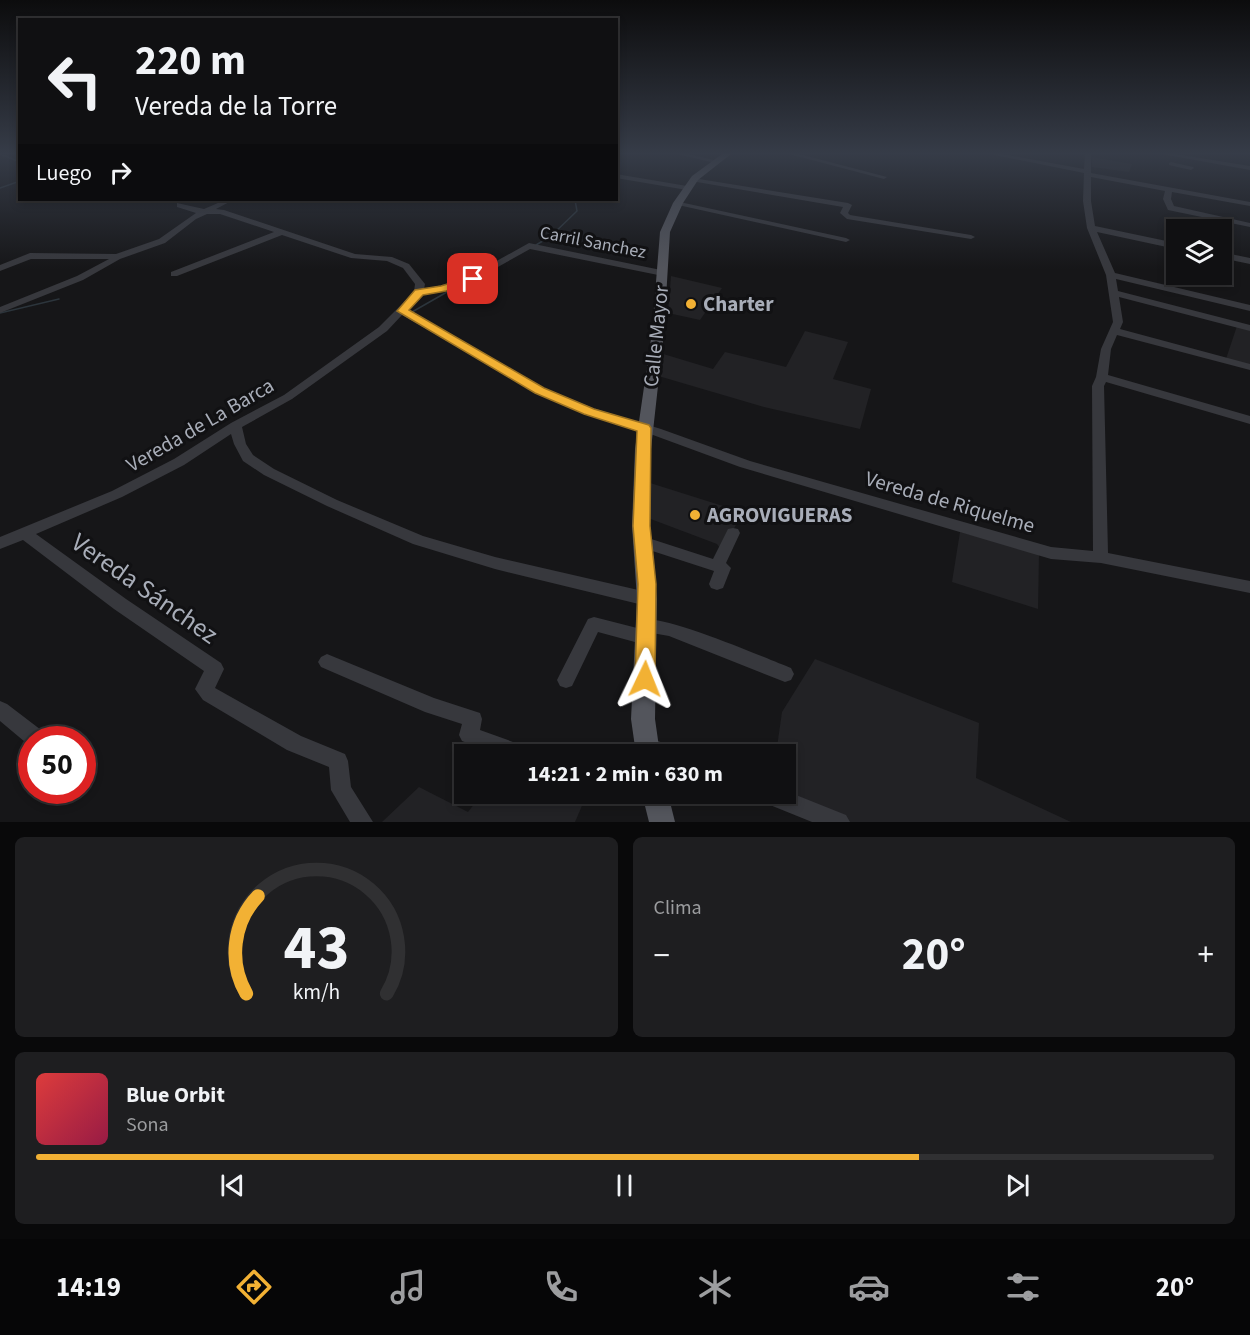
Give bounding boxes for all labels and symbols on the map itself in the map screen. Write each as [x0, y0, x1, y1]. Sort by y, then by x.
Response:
street label: Carril Sanchez [538, 220, 648, 265]
pin [447, 253, 498, 304]
street label: Calle Mayor [636, 283, 676, 388]
place label: Charter [703, 289, 774, 319]
marker: Charter [684, 297, 698, 311]
street label: Vereda de La Barca [121, 370, 279, 480]
street label: Vereda de Riquelme [862, 463, 1038, 541]
place label: AGROVIGUERAS [706, 500, 853, 530]
marker: AGROVIGUERAS [688, 508, 702, 522]
street label: Vereda Sánchez [64, 524, 226, 653]
position arrow [613, 647, 677, 711]
speed limit sign: 50 [18, 726, 96, 804]

